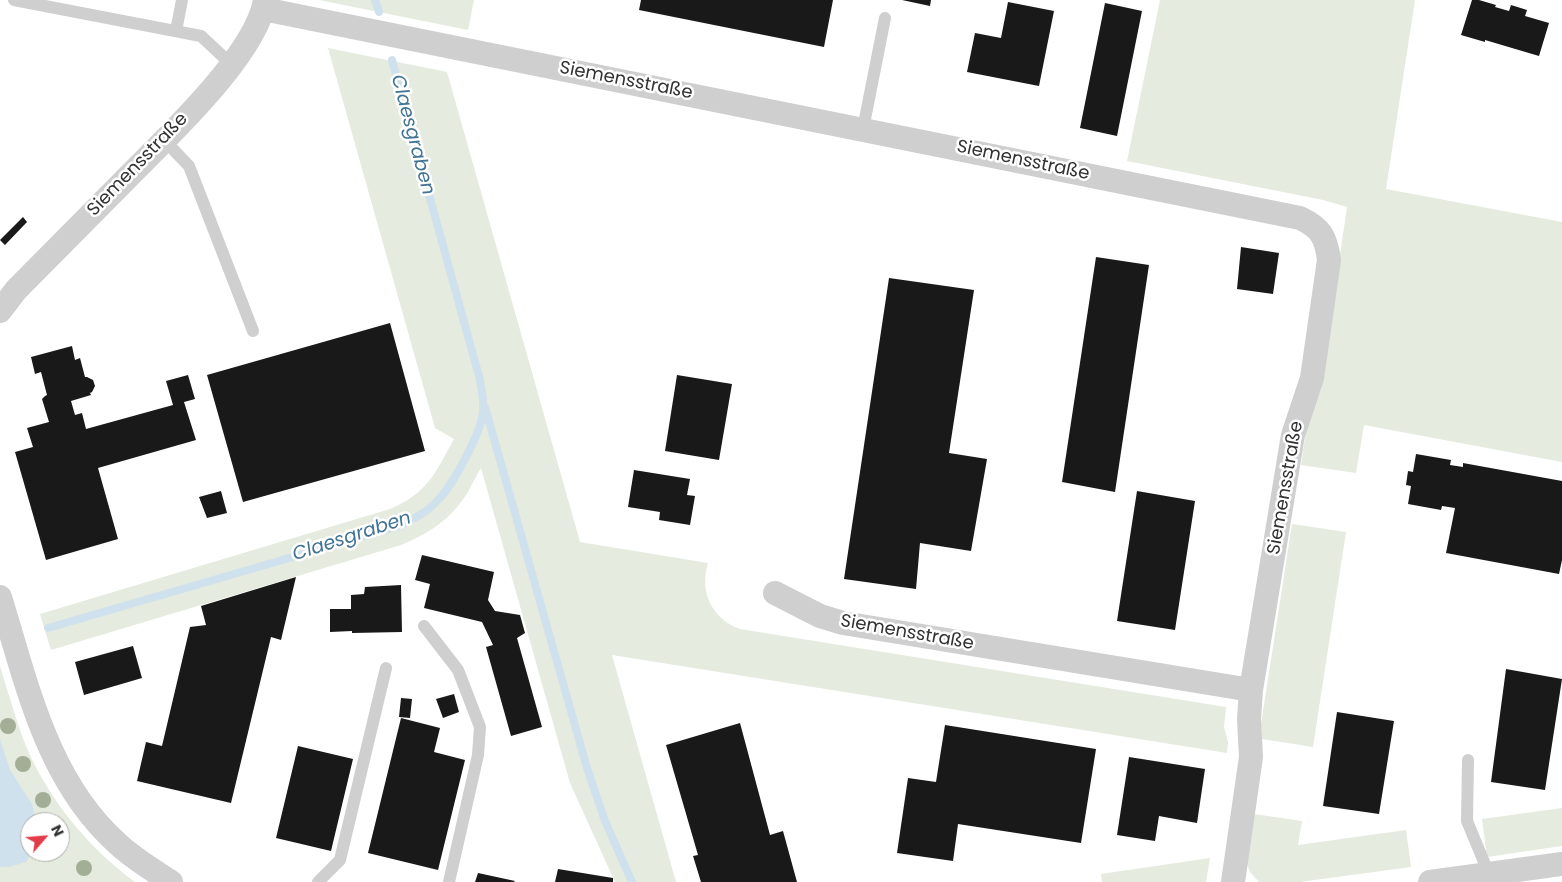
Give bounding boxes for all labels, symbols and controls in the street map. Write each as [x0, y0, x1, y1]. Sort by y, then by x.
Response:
street label: Siemensstraße [558, 58, 694, 104]
water label: Claesgraben [385, 72, 439, 198]
street label: Siemensstraße [83, 109, 193, 221]
street label: Siemensstraße [955, 136, 1091, 186]
street label: Siemensstraße [1264, 420, 1308, 556]
water label: Claesgraben [290, 507, 414, 567]
street label: Siemensstraße [839, 611, 975, 655]
north arrow [20, 812, 70, 862]
text: N [46, 821, 69, 840]

